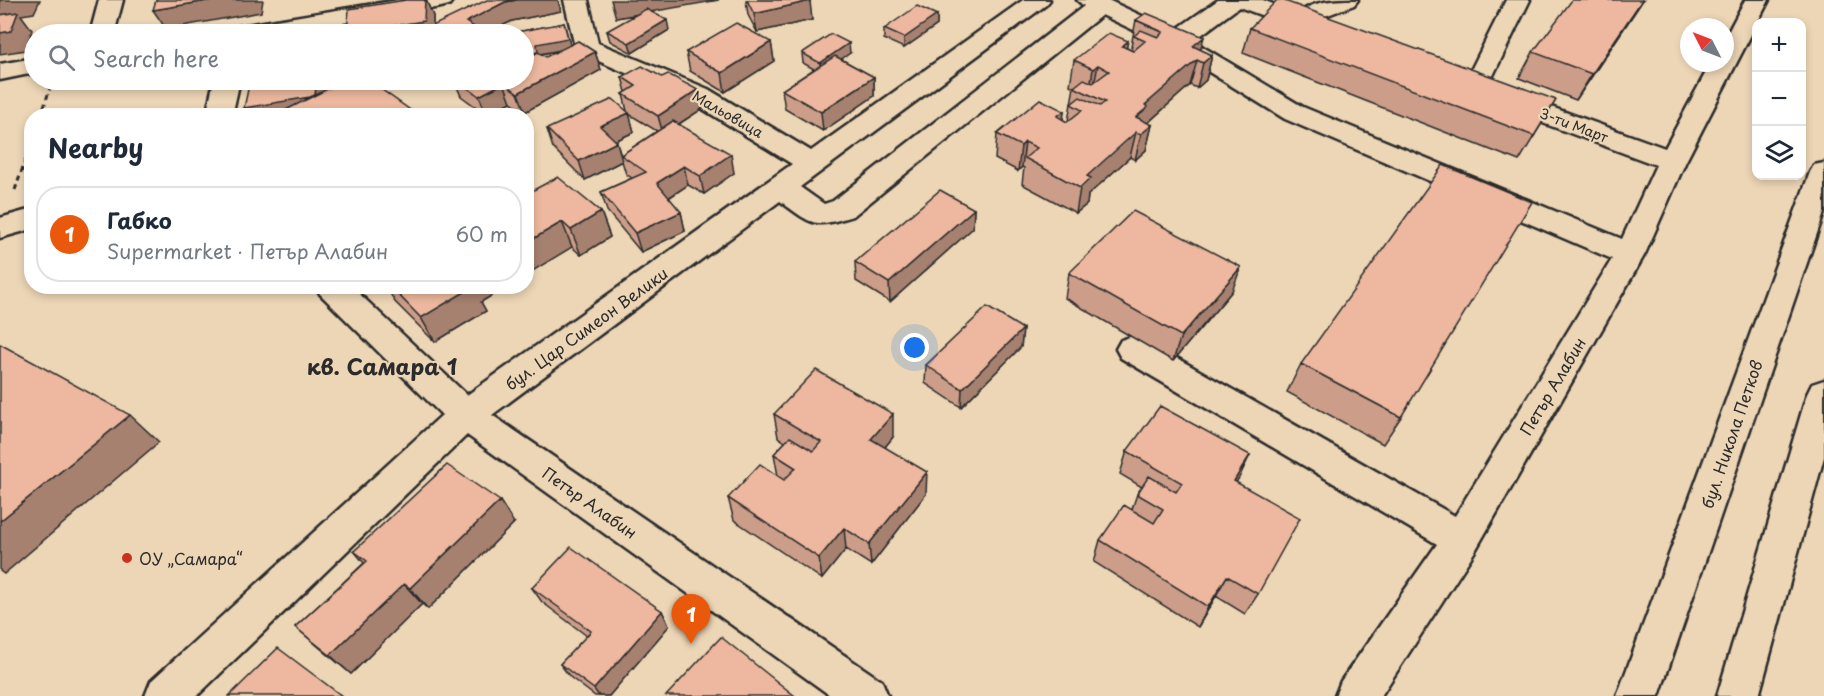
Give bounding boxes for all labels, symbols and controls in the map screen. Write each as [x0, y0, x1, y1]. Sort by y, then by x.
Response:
north arrow [1680, 18, 1734, 72]
map controls [1752, 18, 1806, 180]
button: + [1752, 18, 1806, 72]
search box [24, 24, 534, 90]
icon: search [45, 41, 78, 74]
text: Search here [93, 41, 219, 74]
button: − [1752, 72, 1806, 126]
street label: Мальовица [689, 85, 768, 143]
street label: 3-ти Март [1537, 102, 1612, 148]
button: layers [1752, 126, 1806, 180]
text: Nearby [48, 128, 143, 167]
text: Габко [107, 203, 172, 236]
text: 1 [65, 219, 74, 249]
text: 60 m [456, 219, 508, 249]
text: Supermarket · Петър Алабин [107, 236, 388, 266]
street label: бул. Цар Симеон Велики [500, 261, 672, 395]
street label: Петър Алабин [1513, 332, 1591, 440]
your location [900, 333, 929, 362]
district label: кв. Самара 1 [307, 349, 457, 382]
street label: бул. Никола Петков [1694, 357, 1768, 511]
street label: Петър Алабин [538, 460, 642, 544]
place label: ОУ „Самара“ [139, 546, 243, 570]
marker: ОУ „Самара“ [120, 551, 134, 565]
pin: 1 [672, 594, 710, 644]

